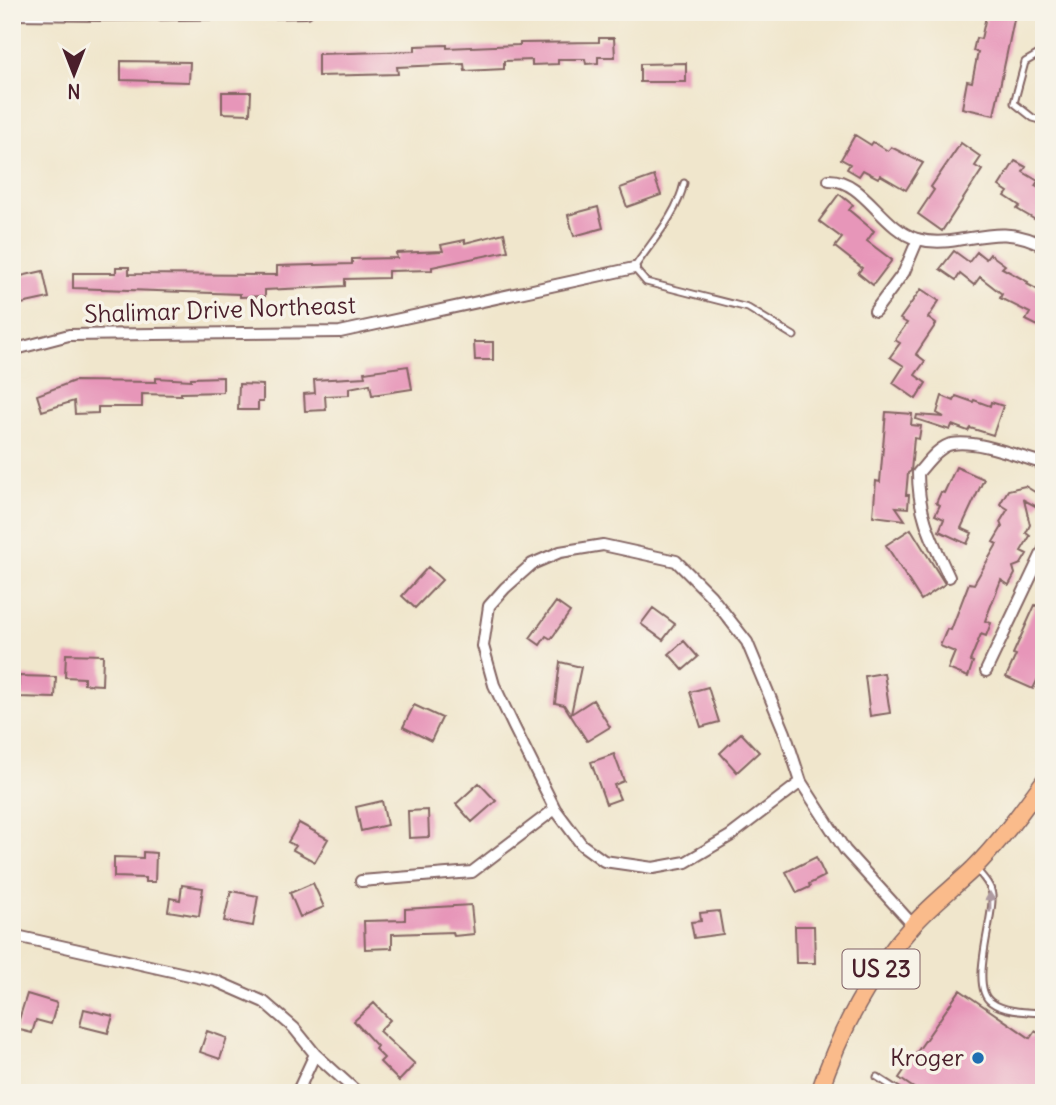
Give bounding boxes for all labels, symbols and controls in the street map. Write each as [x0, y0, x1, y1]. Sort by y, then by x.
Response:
north arrow [38, 38, 108, 108]
text: N [67, 79, 81, 103]
street label: Shalimar Drive Northeast [84, 289, 356, 329]
one-way arrow [984, 891, 996, 913]
road number: US 23 [842, 950, 920, 988]
place label: Kroger [890, 1042, 964, 1072]
marker: Kroger [970, 1050, 986, 1066]

